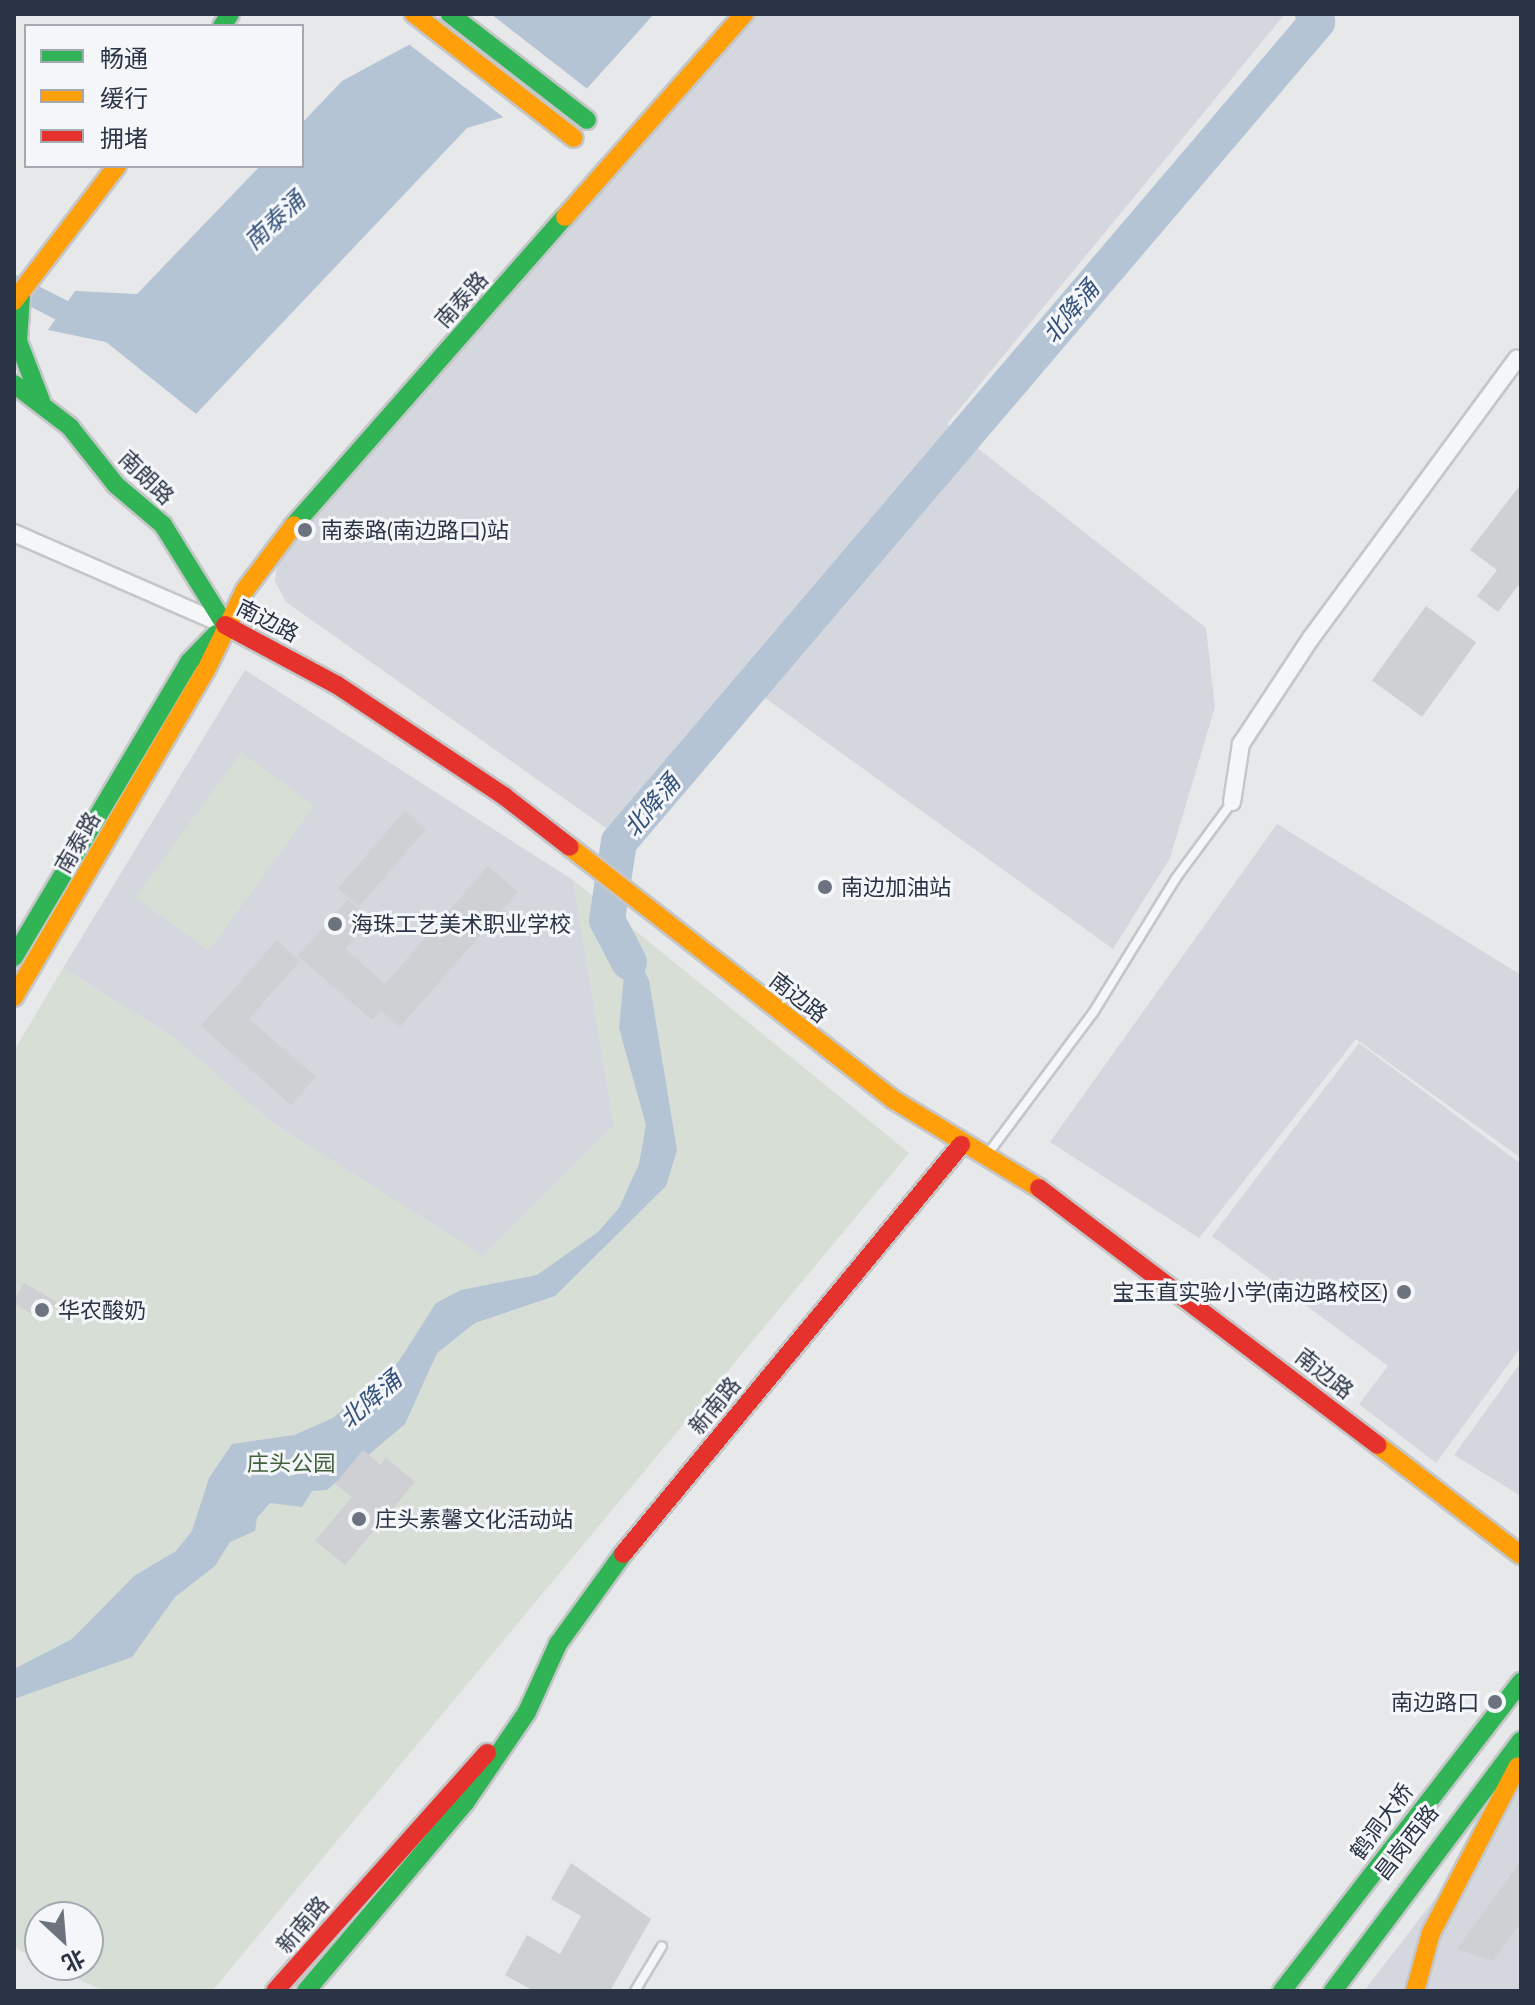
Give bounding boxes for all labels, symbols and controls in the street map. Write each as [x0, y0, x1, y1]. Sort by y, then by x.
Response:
legend [24, 24, 304, 168]
text: 畅通 [100, 43, 148, 72]
text: 缓行 [100, 83, 148, 112]
text: 拥堵 [100, 123, 148, 152]
water label: 南泰涌 [238, 185, 310, 255]
street label: 南泰路 [429, 266, 493, 332]
water label: 北降涌 [1036, 274, 1104, 348]
street label: 南朗路 [114, 445, 180, 509]
place label: 南泰路(南边路口)站 [321, 517, 509, 543]
marker: 南泰路(南边路口)站 [296, 521, 314, 539]
street label: 南边路 [233, 593, 303, 647]
water label: 北降涌 [617, 768, 685, 842]
street label: 南泰路 [49, 807, 105, 877]
place label: 南边加油站 [841, 874, 951, 900]
marker: 南边加油站 [816, 878, 834, 896]
place label: 海珠工艺美术职业学校 [351, 911, 571, 937]
marker: 海珠工艺美术职业学校 [326, 915, 344, 933]
street label: 南边路 [765, 966, 833, 1028]
place label: 宝玉直实验小学(南边路校区) [1112, 1279, 1388, 1305]
marker: 宝玉直实验小学(南边路校区) [1395, 1283, 1413, 1301]
place label: 华农酸奶 [58, 1297, 146, 1323]
marker: 华农酸奶 [33, 1301, 51, 1319]
street label: 南边路 [1291, 1342, 1359, 1404]
water label: 北降涌 [333, 1365, 407, 1433]
street label: 新南路 [683, 1371, 745, 1439]
park label: 庄头公园 [247, 1450, 335, 1476]
place label: 庄头素馨文化活动站 [375, 1506, 573, 1532]
marker: 庄头素馨文化活动站 [350, 1510, 368, 1528]
place label: 南边路口 [1391, 1689, 1479, 1715]
marker: 南边路口 [1486, 1693, 1504, 1711]
street label: 鹤洞大桥 [1344, 1778, 1418, 1864]
street label: 昌岗西路 [1369, 1799, 1443, 1885]
street label: 新南路 [270, 1890, 334, 1958]
north arrow [24, 1901, 104, 1981]
text: 北 [58, 1944, 90, 1978]

